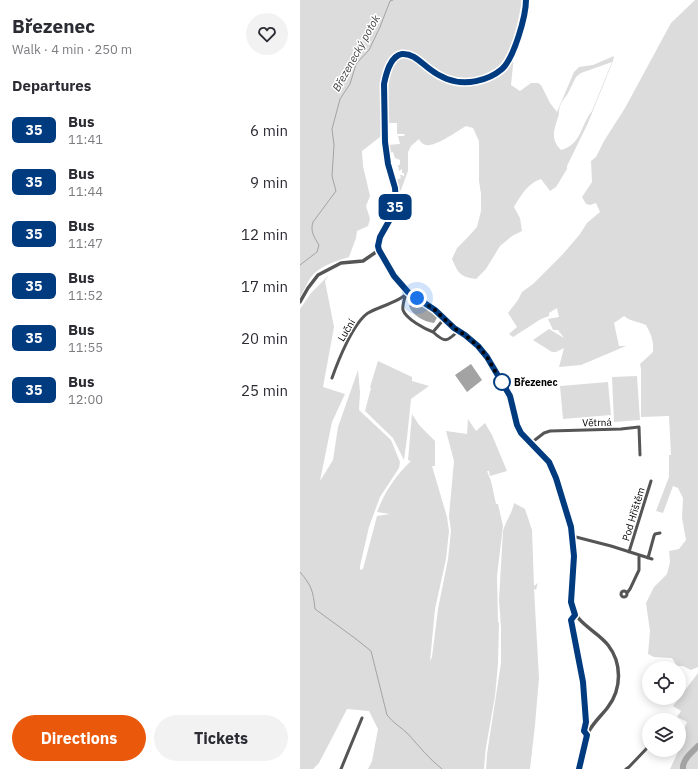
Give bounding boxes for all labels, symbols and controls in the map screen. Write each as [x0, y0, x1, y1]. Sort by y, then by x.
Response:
water label: Březenecký potok [329, 12, 383, 94]
button: heart [246, 13, 288, 55]
text: Březenec [12, 14, 95, 38]
text: Walk · 4 min · 250 m [12, 41, 132, 58]
text: Departures [12, 76, 91, 95]
text: Bus [68, 112, 95, 131]
text: 35 [26, 121, 42, 139]
text: 6 min [250, 121, 288, 140]
text: 11:41 [68, 131, 103, 148]
text: Bus [68, 164, 95, 183]
text: 35 [26, 173, 42, 191]
text: 9 min [250, 173, 288, 192]
text: 11:44 [68, 183, 103, 200]
line badge: 35 [377, 194, 413, 220]
text: 35 [387, 198, 403, 216]
text: Bus [68, 216, 95, 235]
text: 35 [26, 225, 42, 243]
text: 12 min [241, 225, 288, 244]
text: 11:47 [68, 235, 103, 252]
text: Bus [68, 268, 95, 287]
text: 35 [26, 277, 42, 295]
text: 17 min [241, 277, 288, 296]
text: 11:52 [68, 287, 103, 304]
your location [407, 288, 427, 308]
street label: Luční [335, 316, 358, 344]
text: Bus [68, 320, 95, 339]
text: 35 [26, 329, 42, 347]
text: 20 min [241, 329, 288, 348]
text: 11:55 [68, 339, 103, 356]
text: Bus [68, 372, 95, 391]
marker: Březenec [493, 373, 511, 391]
place label: Březenec [514, 376, 558, 389]
text: 35 [26, 381, 42, 399]
text: 25 min [241, 381, 288, 400]
text: 12:00 [68, 391, 103, 408]
street label: Větrná [582, 416, 613, 429]
street label: Pod Hřištěm [619, 486, 648, 543]
map controls [642, 661, 686, 757]
button: locate [642, 661, 686, 705]
button: layers [642, 713, 686, 757]
button: Directions [12, 715, 146, 761]
button: Tickets [154, 715, 288, 761]

